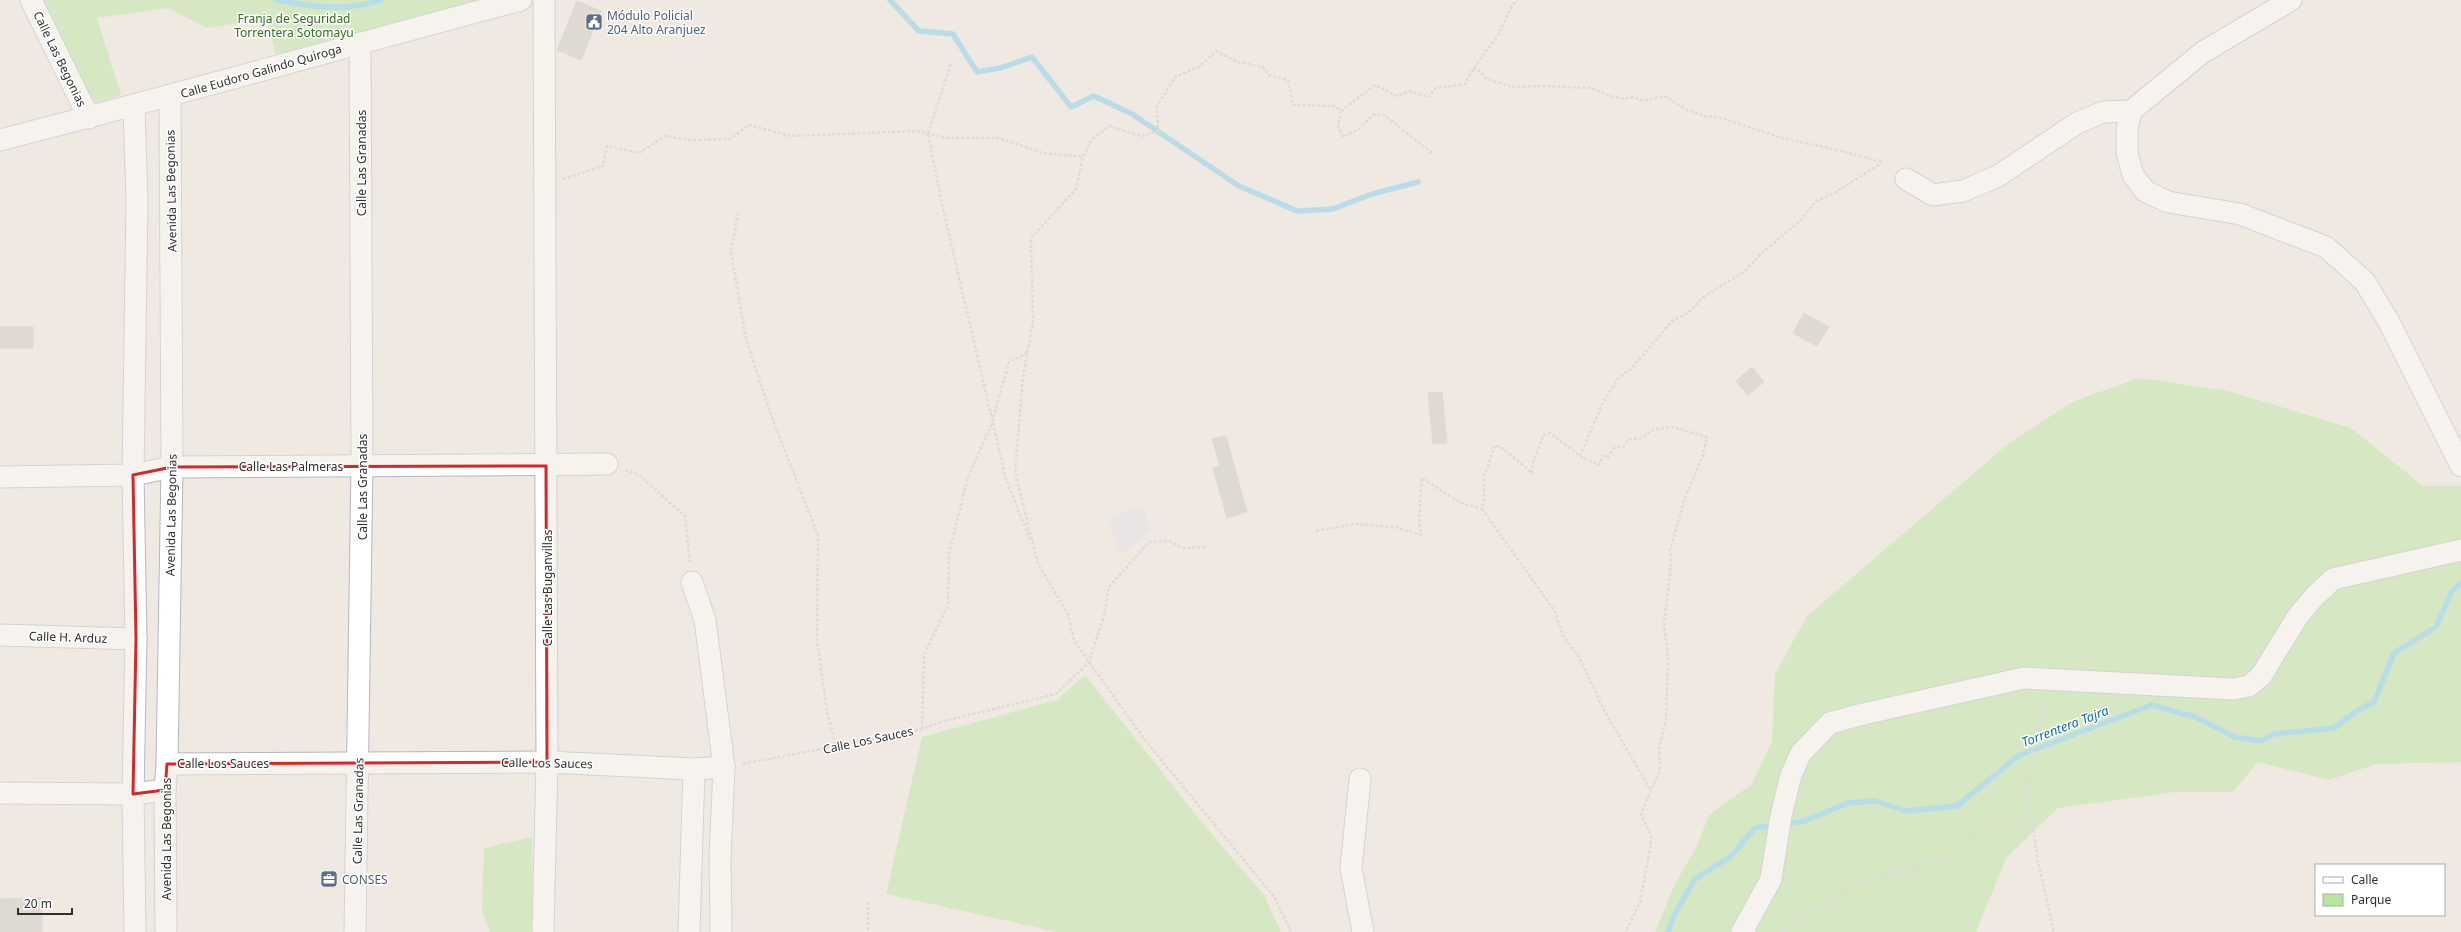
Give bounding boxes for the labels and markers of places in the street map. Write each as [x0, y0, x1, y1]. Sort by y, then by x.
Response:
place label: Módulo Policial 204 Alto Aranjuez [607, 7, 706, 38]
public building icon: Módulo Policial 204 Alto Aranjuez [584, 12, 604, 32]
office icon: CONSES [319, 869, 339, 889]
place label: CONSES [342, 871, 388, 888]

